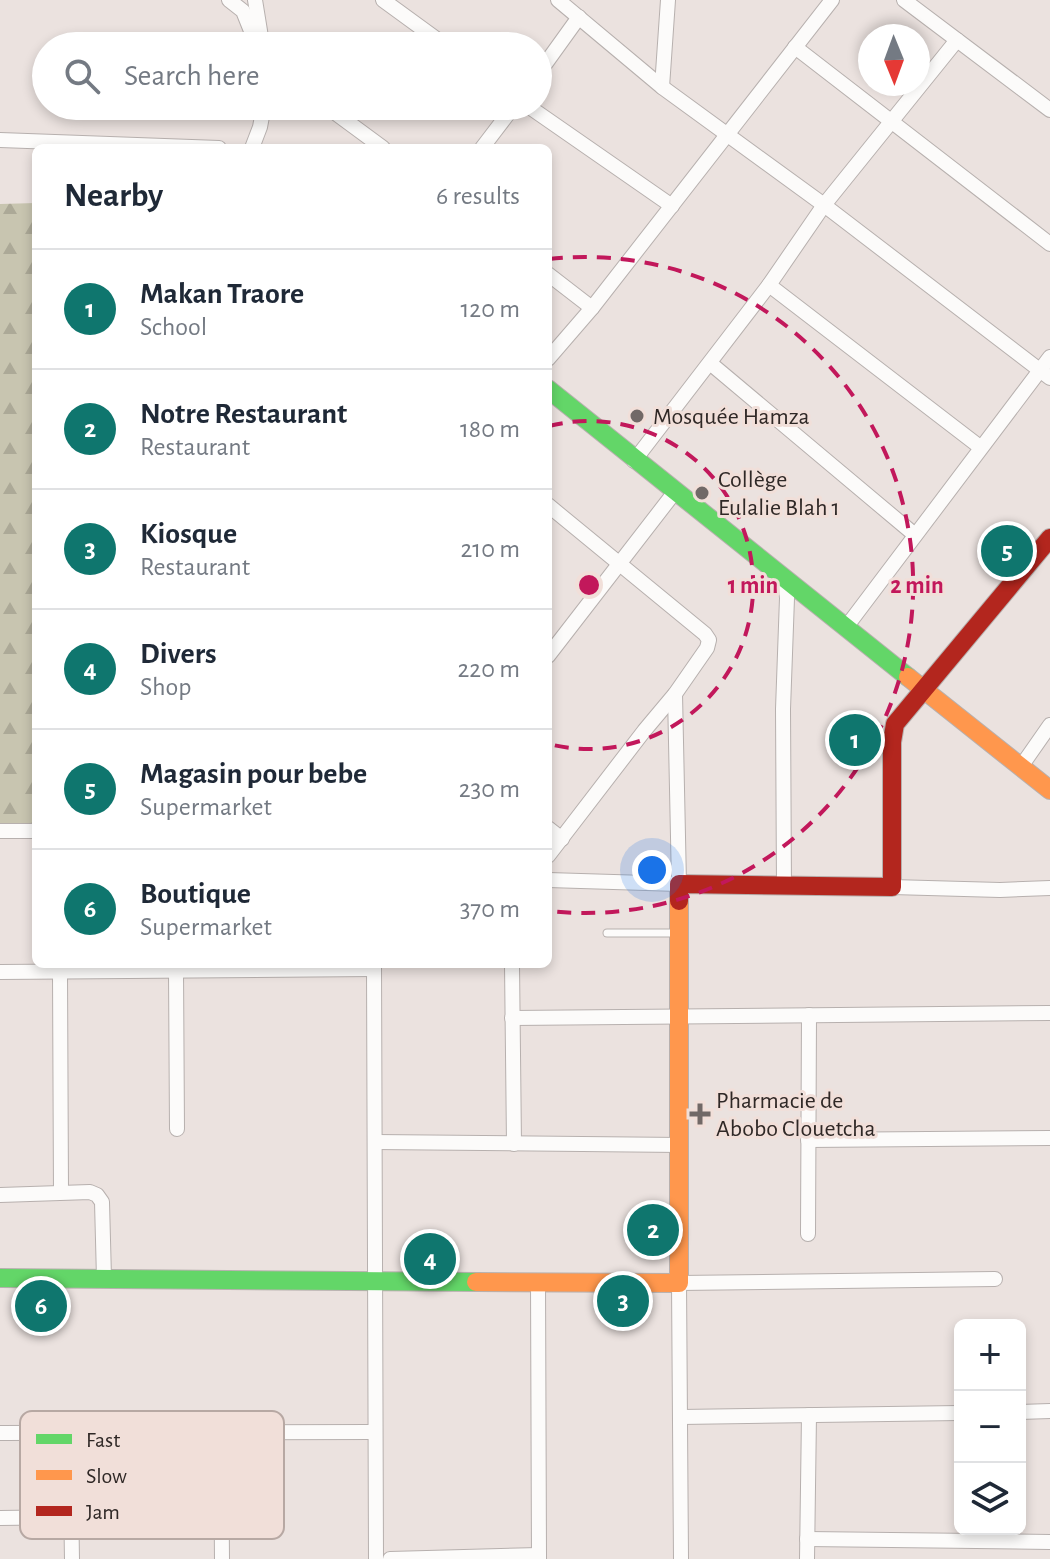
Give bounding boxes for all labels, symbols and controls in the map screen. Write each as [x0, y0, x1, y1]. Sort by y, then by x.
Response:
north arrow [858, 24, 930, 96]
search box [32, 32, 552, 120]
icon: search [60, 54, 104, 98]
text: Search here [124, 61, 260, 91]
text: Nearby [64, 179, 163, 213]
text: 6 results [436, 183, 520, 209]
text: Makan Traore [140, 279, 304, 309]
text: 1 [85, 296, 95, 322]
text: 120 m [460, 296, 520, 322]
text: School [140, 314, 207, 340]
text: Notre Restaurant [140, 399, 347, 429]
place label: Mosquée Hamza [653, 405, 810, 429]
marker: Mosquée Hamza [628, 407, 646, 425]
text: 2 [84, 416, 96, 442]
text: 180 m [460, 416, 520, 442]
text: Restaurant [140, 434, 250, 460]
place label: Collège Eulalie Blah 1 [718, 468, 840, 520]
marker: Collège Eulalie Blah 1 [693, 484, 711, 502]
text: Kiosque [140, 519, 237, 549]
pin: 5 [981, 521, 1033, 581]
text: 3 [84, 536, 96, 562]
text: 210 m [460, 536, 520, 562]
text: Restaurant [140, 554, 250, 580]
centre of rings [575, 571, 603, 599]
text: 1 min [728, 574, 778, 598]
text: 2 min [890, 574, 944, 598]
text: Divers [140, 639, 217, 669]
text: 4 [83, 656, 97, 682]
text: 220 m [458, 656, 520, 682]
text: Shop [140, 674, 192, 700]
pin: 1 [829, 710, 881, 770]
text: Magasin pour bebe [140, 759, 367, 789]
text: 5 [84, 776, 96, 802]
text: 230 m [459, 776, 520, 802]
text: Supermarket [140, 794, 272, 820]
your location [632, 850, 672, 890]
text: Boutique [140, 879, 251, 909]
text: 6 [84, 896, 96, 922]
text: 370 m [460, 896, 520, 922]
text: Supermarket [140, 914, 272, 940]
place label: Pharmacie de Abobo Clouetcha [716, 1089, 876, 1141]
marker: Pharmacie de Abobo Clouetcha [691, 1105, 709, 1123]
pin: 2 [627, 1200, 679, 1260]
pin: 4 [404, 1229, 456, 1289]
pin: 3 [597, 1271, 649, 1331]
pin: 6 [15, 1276, 67, 1336]
map controls [954, 1319, 1026, 1535]
button: + [954, 1319, 1026, 1391]
button: − [954, 1391, 1026, 1463]
legend [20, 1411, 284, 1539]
text: Fast [86, 1429, 120, 1451]
button: layers [954, 1463, 1026, 1535]
text: Slow [86, 1465, 127, 1487]
text: Jam [86, 1501, 120, 1523]

